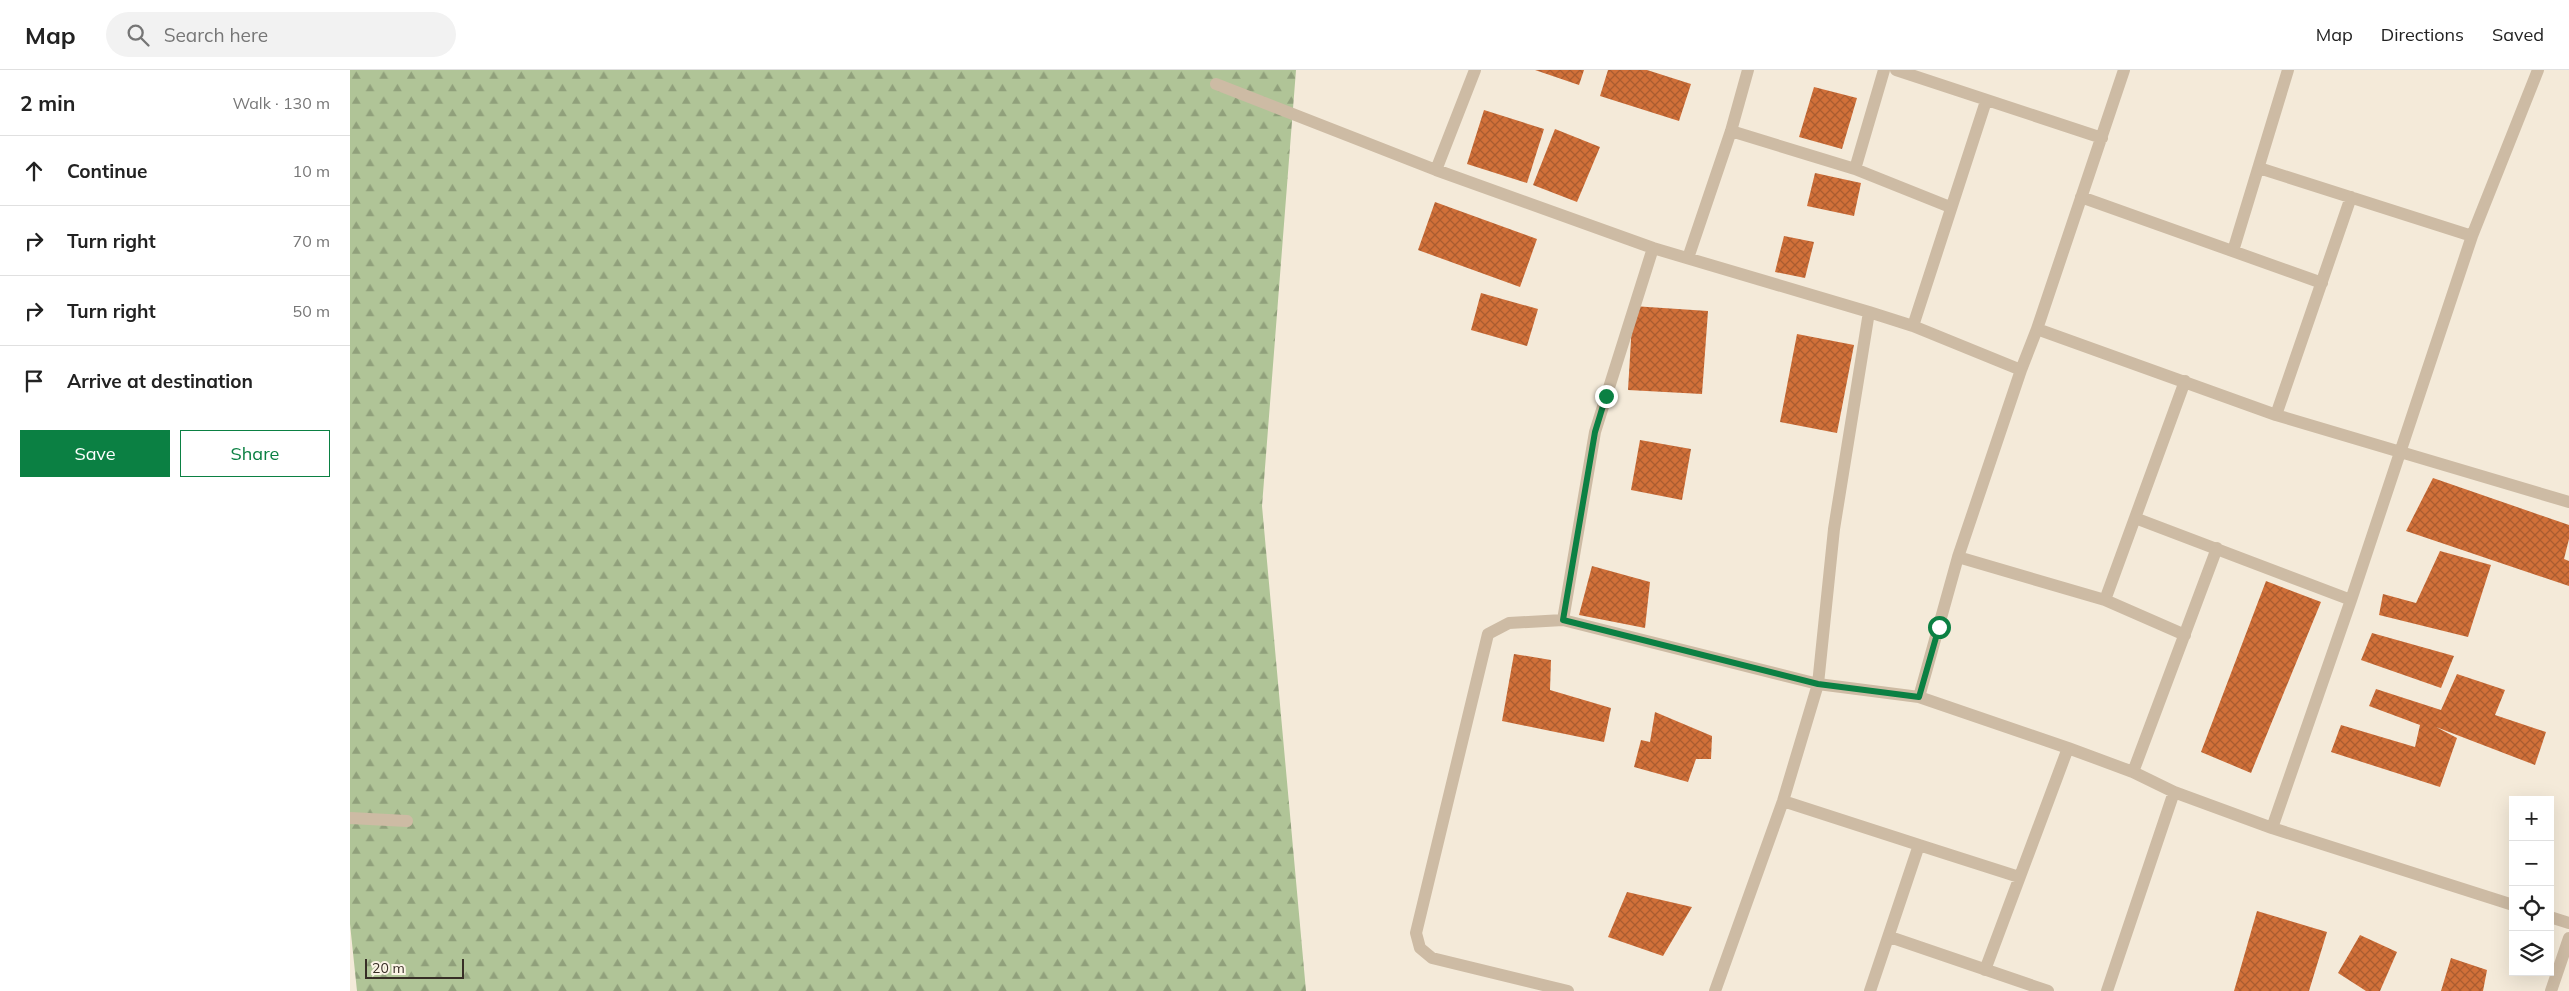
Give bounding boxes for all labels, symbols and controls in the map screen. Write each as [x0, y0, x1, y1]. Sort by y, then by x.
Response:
search box [106, 12, 456, 57]
text: Map [25, 20, 76, 50]
icon: search [124, 21, 152, 49]
text: Search here [164, 23, 268, 47]
text: Map [2316, 23, 2353, 46]
text: Directions [2381, 23, 2464, 46]
text: Saved [2492, 23, 2544, 46]
text: 2 min [20, 90, 75, 116]
text: Walk · 130 m [232, 93, 330, 113]
icon: ahead [20, 157, 48, 185]
text: Continue [67, 159, 147, 183]
text: 10 m [293, 161, 330, 181]
icon: right [20, 227, 48, 255]
text: Turn right [67, 229, 156, 253]
text: 70 m [293, 231, 330, 251]
icon: right [20, 297, 48, 325]
text: Turn right [67, 299, 156, 323]
text: 50 m [293, 301, 330, 321]
icon: arrive [20, 367, 48, 395]
text: Arrive at destination [67, 369, 253, 393]
route end [1595, 385, 1618, 408]
button: Save [20, 430, 170, 477]
button: Share [180, 430, 330, 477]
route start [1928, 616, 1951, 639]
map controls [2509, 796, 2554, 976]
button: + [2509, 796, 2554, 841]
button: − [2509, 841, 2554, 886]
button: locate [2509, 886, 2554, 931]
button: layers [2509, 931, 2554, 976]
scale bar [365, 956, 464, 979]
text: 20 m [372, 959, 405, 977]

